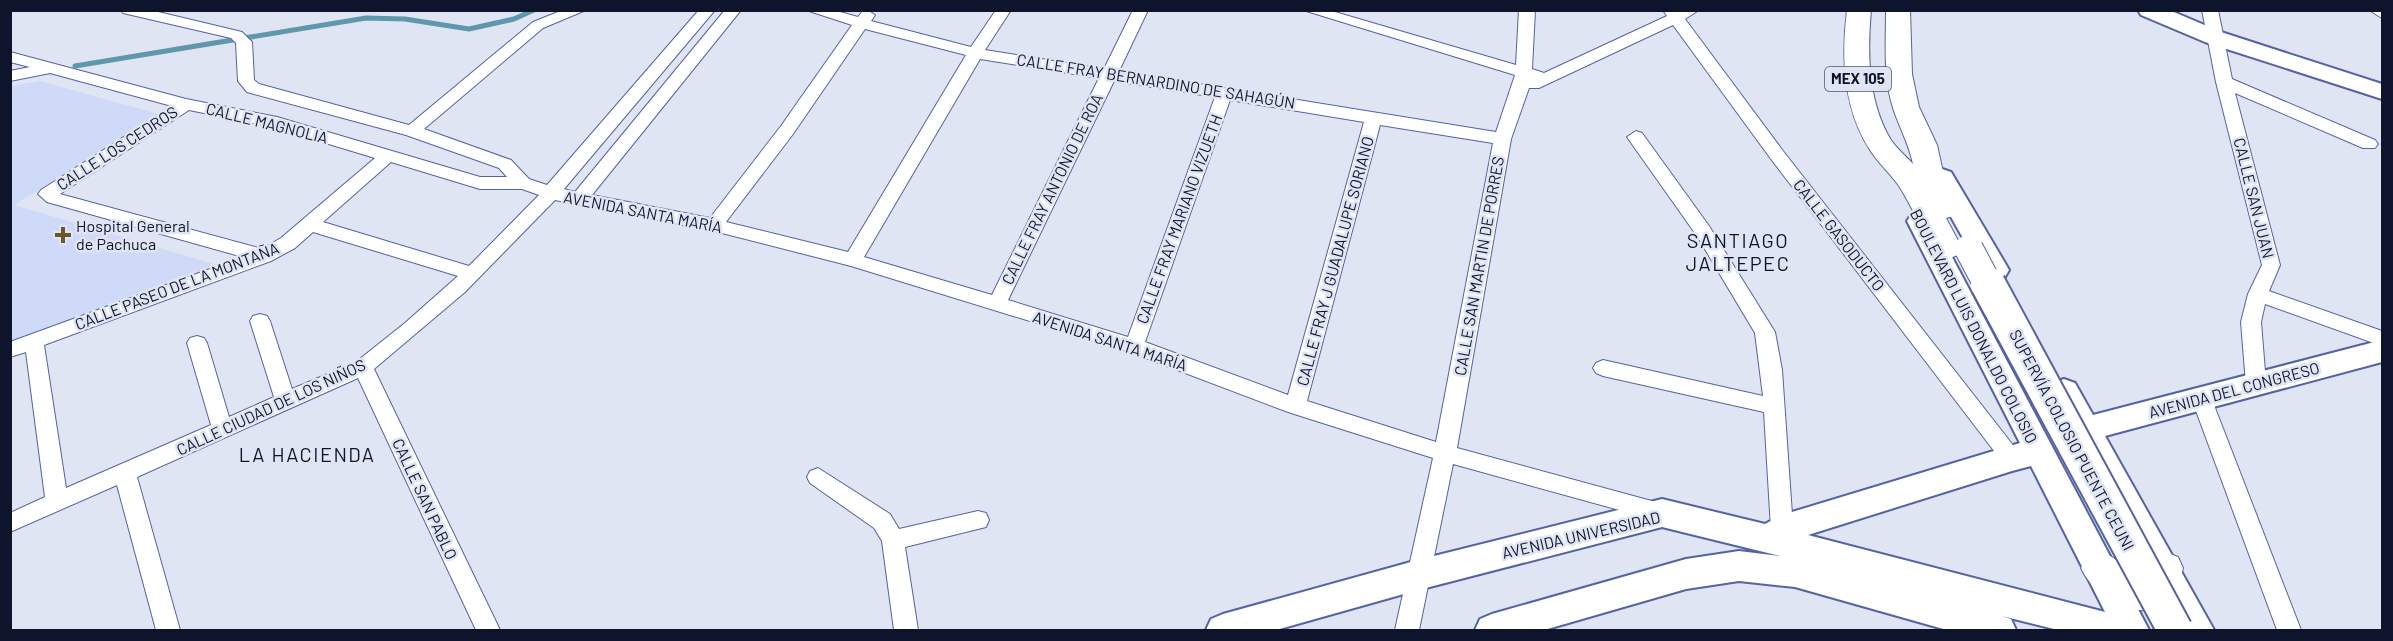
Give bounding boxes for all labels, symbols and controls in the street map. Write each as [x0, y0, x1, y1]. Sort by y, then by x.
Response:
street label: CALLE FRAY BERNARDINO DE SAHAGÚN [1016, 49, 1297, 112]
road number: MEX 105 [1825, 67, 1891, 91]
street label: CALLE FRAY ANTONIO DE ROA [997, 90, 1106, 287]
street label: CALLE MAGNOLIA [204, 98, 330, 147]
street label: CALLE LOS CEDROS [53, 101, 181, 194]
street label: CALLE FRAY MARIANO VIZUETH [1132, 112, 1225, 326]
street label: CALLE FRAY J GUADALUPE SORIANO [1292, 134, 1377, 388]
street label: CALLE SAN JUAN [2230, 136, 2279, 260]
street label: CALLE SAN MARTIN DE PORRES [1450, 155, 1507, 377]
street label: CALLE GASODUCTO [1790, 175, 1889, 294]
street label: AVENIDA SANTA MARÍA [562, 187, 724, 236]
street label: BOULEVARD LUIS DONALDO COLOSIO [1907, 205, 2042, 446]
place label: Hospital General de Pachuca [76, 216, 190, 253]
marker: Hospital General de Pachuca [54, 226, 72, 244]
district label: SANTIAGO JALTEPEC [1686, 228, 1790, 275]
street label: CALLE PASEO DE LA MONTAÑA [72, 238, 282, 333]
street label: AVENIDA SANTA MARÍA [1031, 307, 1190, 375]
street label: SUPERVÍA COLOSIO PUENTE CEUNI [2006, 326, 2139, 553]
street label: CALLE CIUDAD DE LOS NIÑOS [173, 354, 368, 459]
street label: AVENIDA DEL CONGRESO [2146, 358, 2321, 421]
street label: CALLE SAN PABLO [389, 435, 462, 562]
district label: LA HACIENDA [239, 442, 375, 466]
street label: AVENIDA UNIVERSIDAD [1500, 507, 1662, 562]

